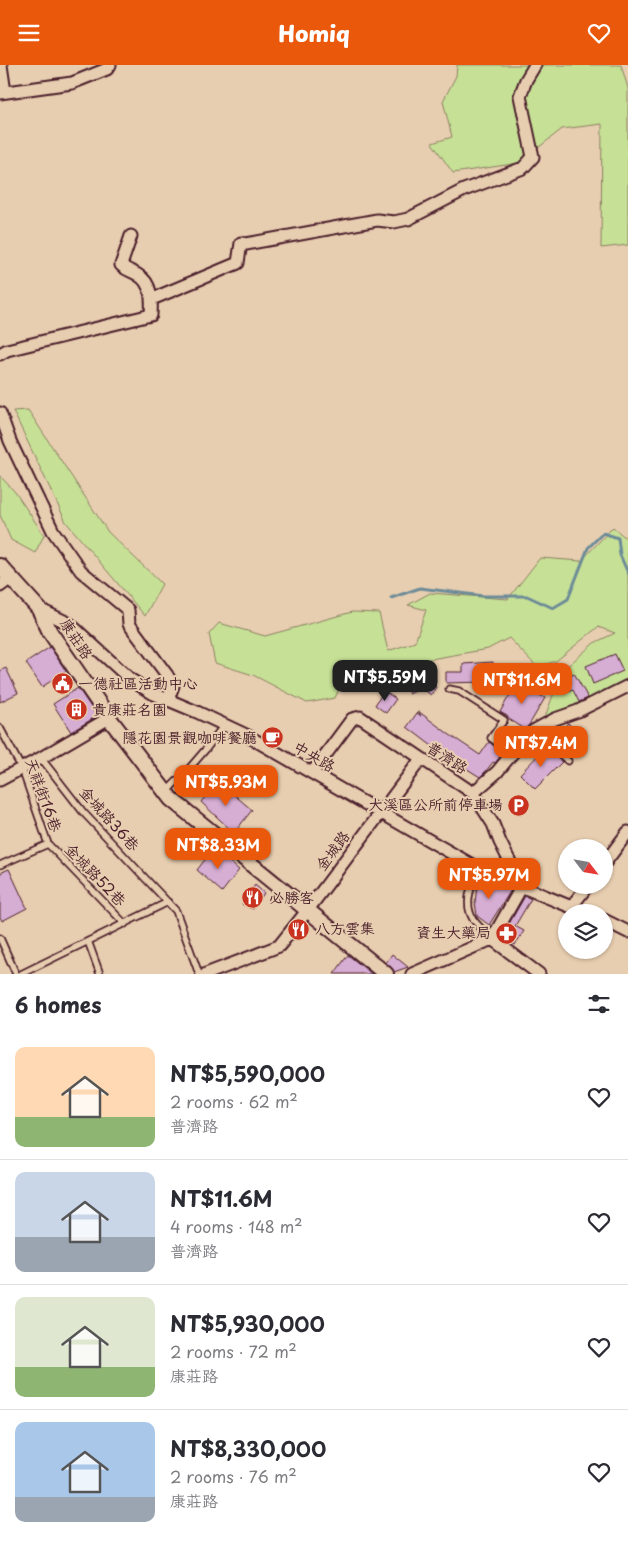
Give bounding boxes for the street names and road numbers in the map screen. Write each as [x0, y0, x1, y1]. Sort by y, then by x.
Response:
street label: 康莊路 [55, 613, 99, 663]
street label: 中央路 [290, 734, 340, 777]
street label: 普濟路 [423, 735, 473, 779]
street label: 天祥街16巷 [20, 754, 68, 835]
street label: 金城路36巷 [75, 780, 146, 856]
street label: 金城路 [309, 825, 355, 875]
street label: 金城路52巷 [60, 837, 132, 911]

